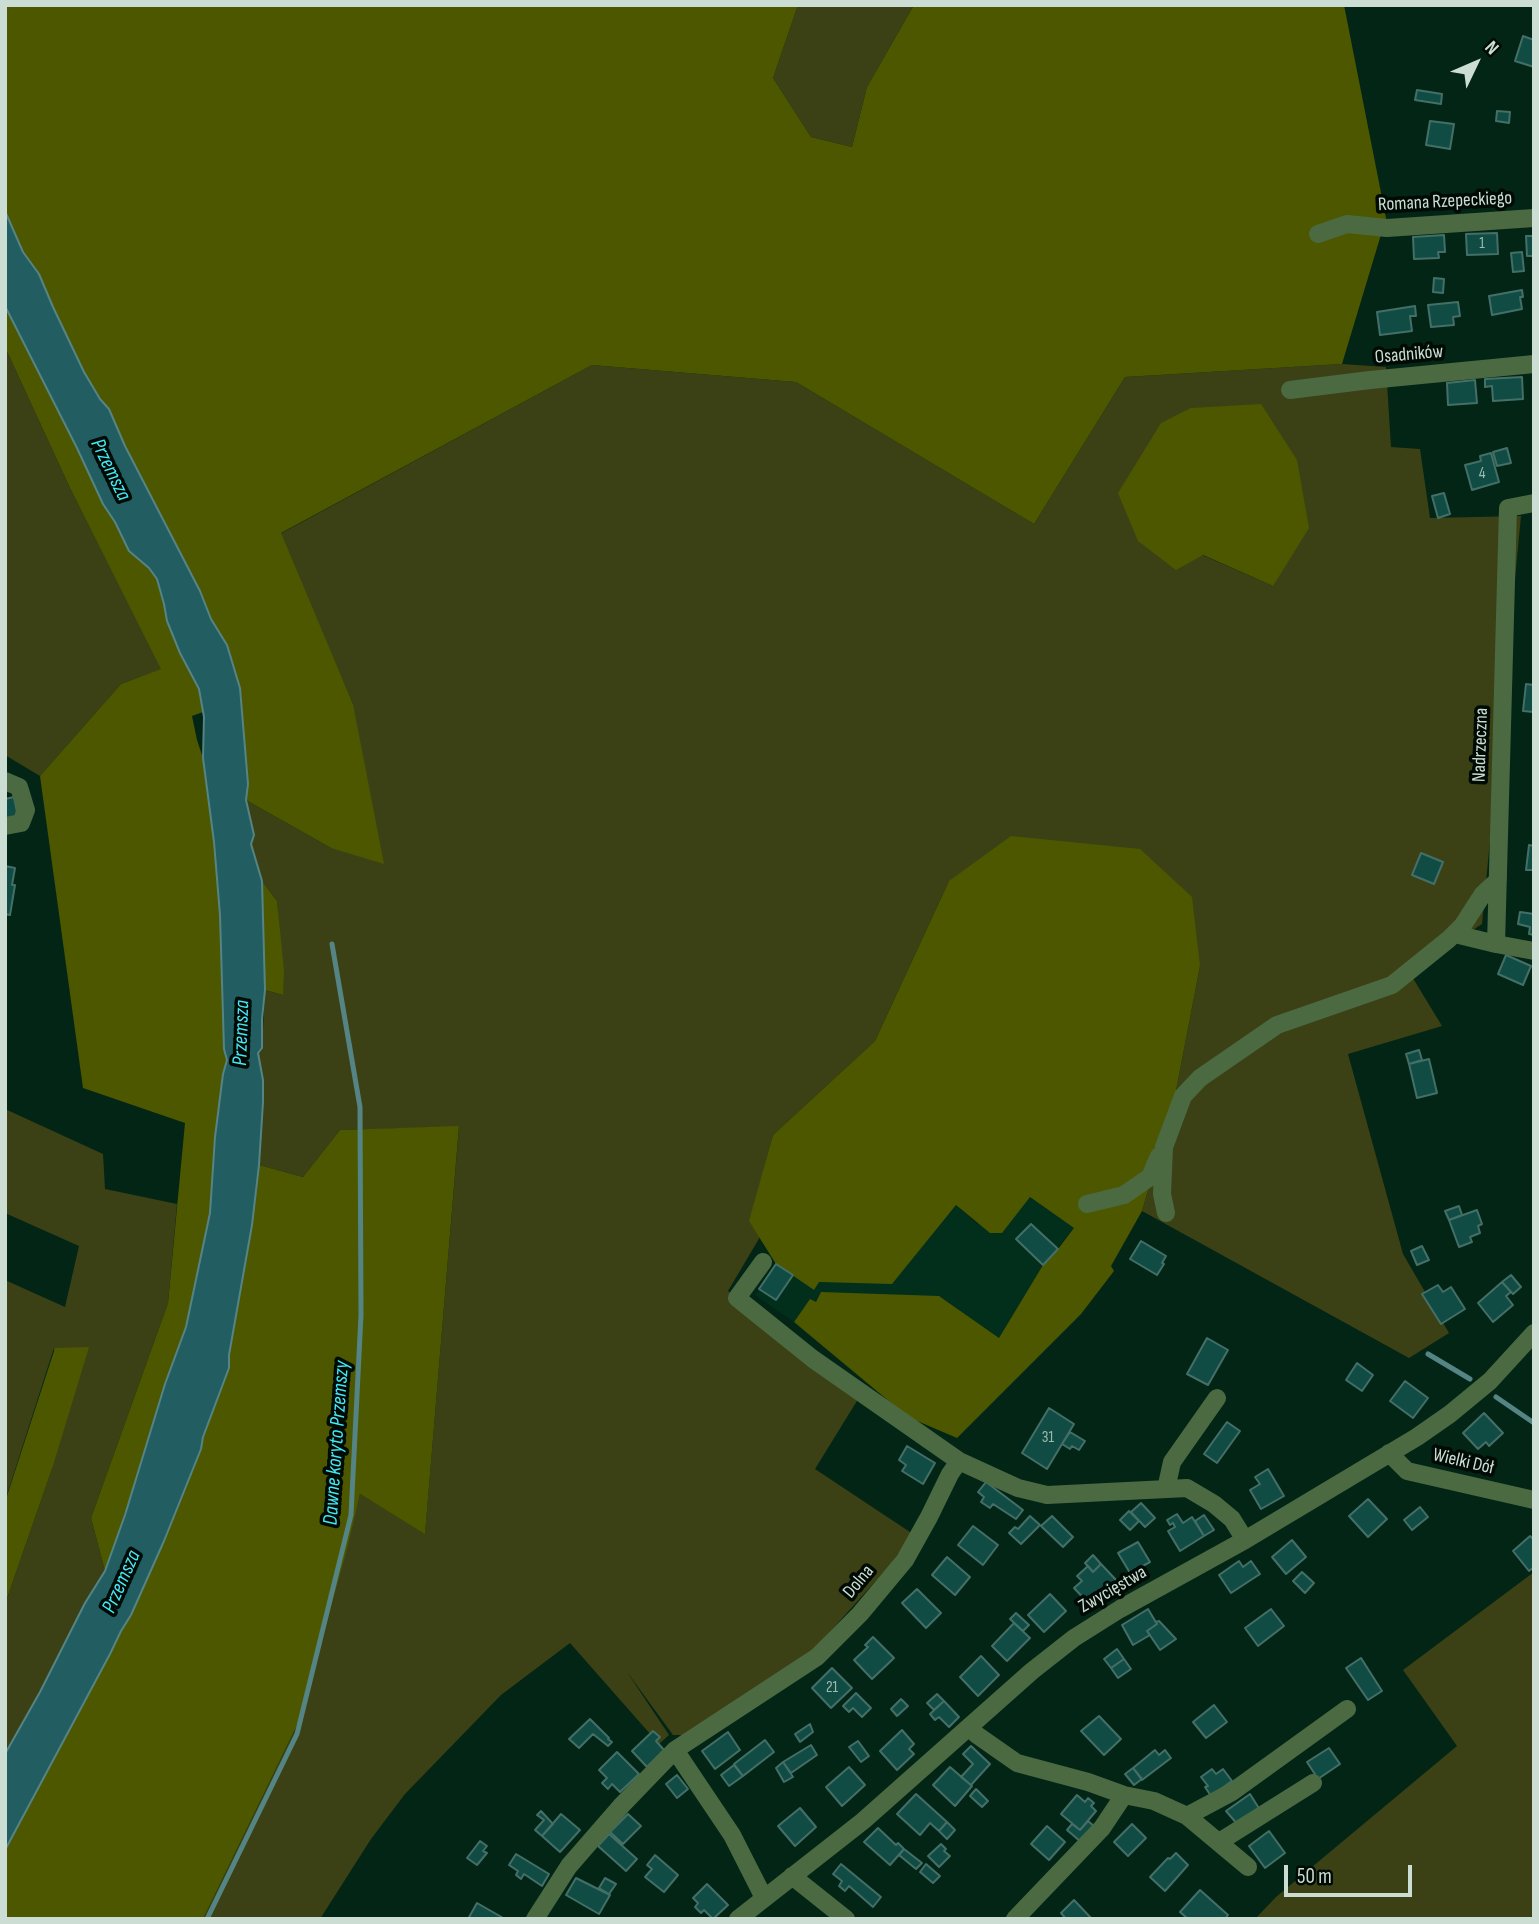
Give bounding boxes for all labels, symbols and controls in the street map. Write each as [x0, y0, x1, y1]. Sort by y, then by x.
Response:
north arrow [1441, 28, 1511, 98]
text: N [1480, 36, 1503, 60]
street label: Romana Rzepeckiego [1377, 187, 1513, 217]
house number: 1 [1479, 234, 1485, 254]
street label: Osadników [1374, 341, 1444, 369]
water label: Przemsza [84, 435, 136, 505]
house number: 4 [1479, 464, 1485, 484]
street label: Nadrzeczna [1468, 707, 1494, 783]
water label: Przemsza [228, 1000, 256, 1066]
water label: Dawne koryto Przemszy [319, 1360, 355, 1526]
house number: 31 [1042, 1428, 1054, 1448]
street label: Wielki Dół [1430, 1444, 1496, 1480]
water label: Przemsza [97, 1547, 147, 1617]
street label: Dolna [839, 1561, 879, 1603]
street label: Zwycięstwa [1075, 1561, 1151, 1619]
house number: 21 [826, 1678, 838, 1698]
scale bar [1287, 1850, 1415, 1894]
text: 50 m [1297, 1864, 1332, 1889]

